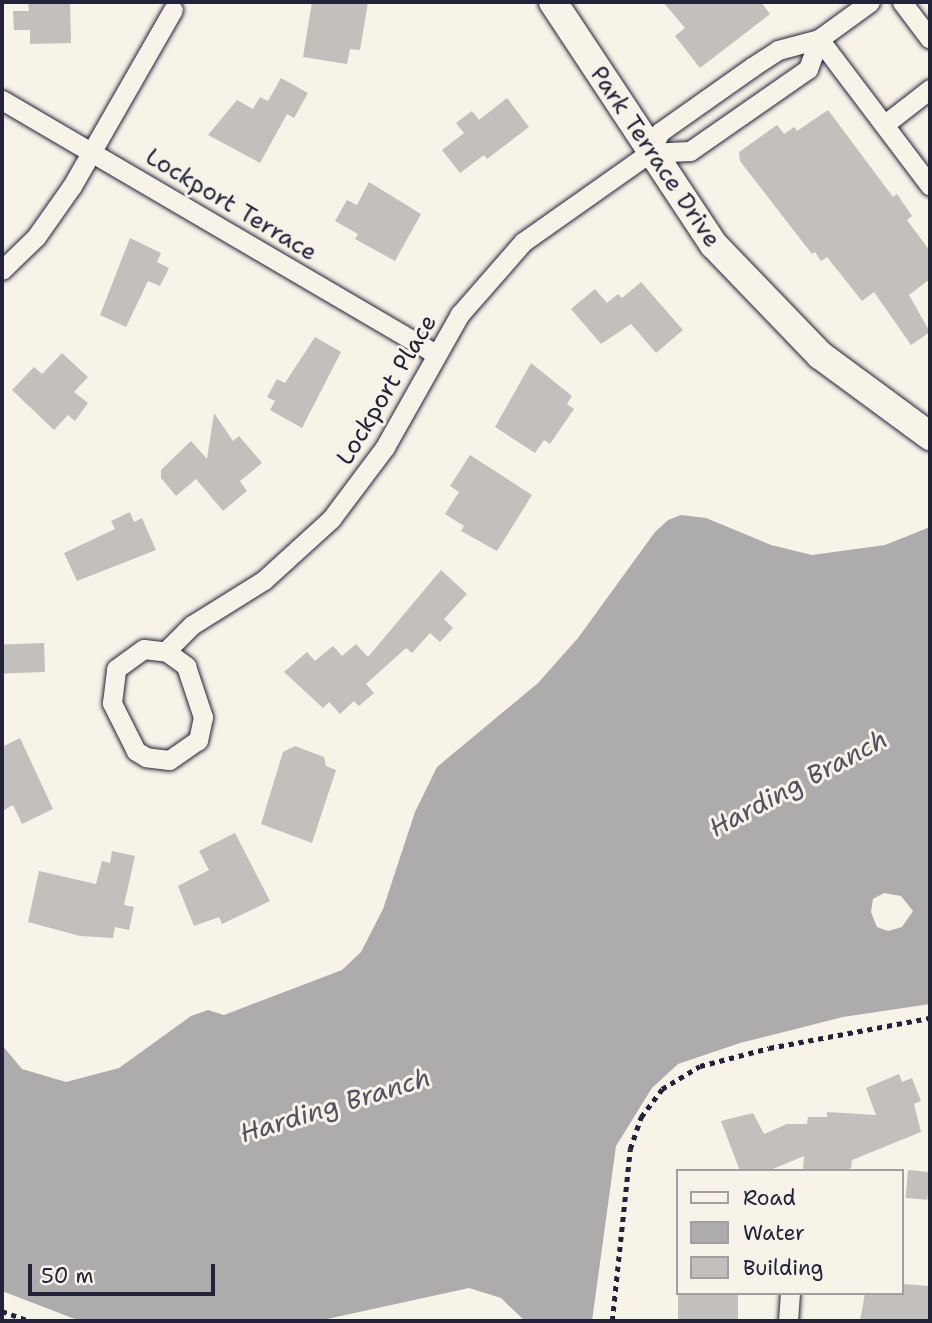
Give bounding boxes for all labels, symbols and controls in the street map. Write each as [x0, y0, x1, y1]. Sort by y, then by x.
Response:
street label: Park Terrace Drive [584, 61, 726, 253]
street label: Lockport Terrace [140, 143, 322, 267]
street label: Lockport Place [331, 310, 443, 470]
water label: Harding Branch [703, 723, 893, 843]
water label: Harding Branch [236, 1061, 434, 1149]
legend [676, 1169, 904, 1295]
text: Road [743, 1184, 796, 1212]
text: Water [743, 1219, 805, 1247]
scale bar [32, 1250, 219, 1294]
text: Building [743, 1254, 823, 1282]
text: 50 m [41, 1262, 94, 1290]

